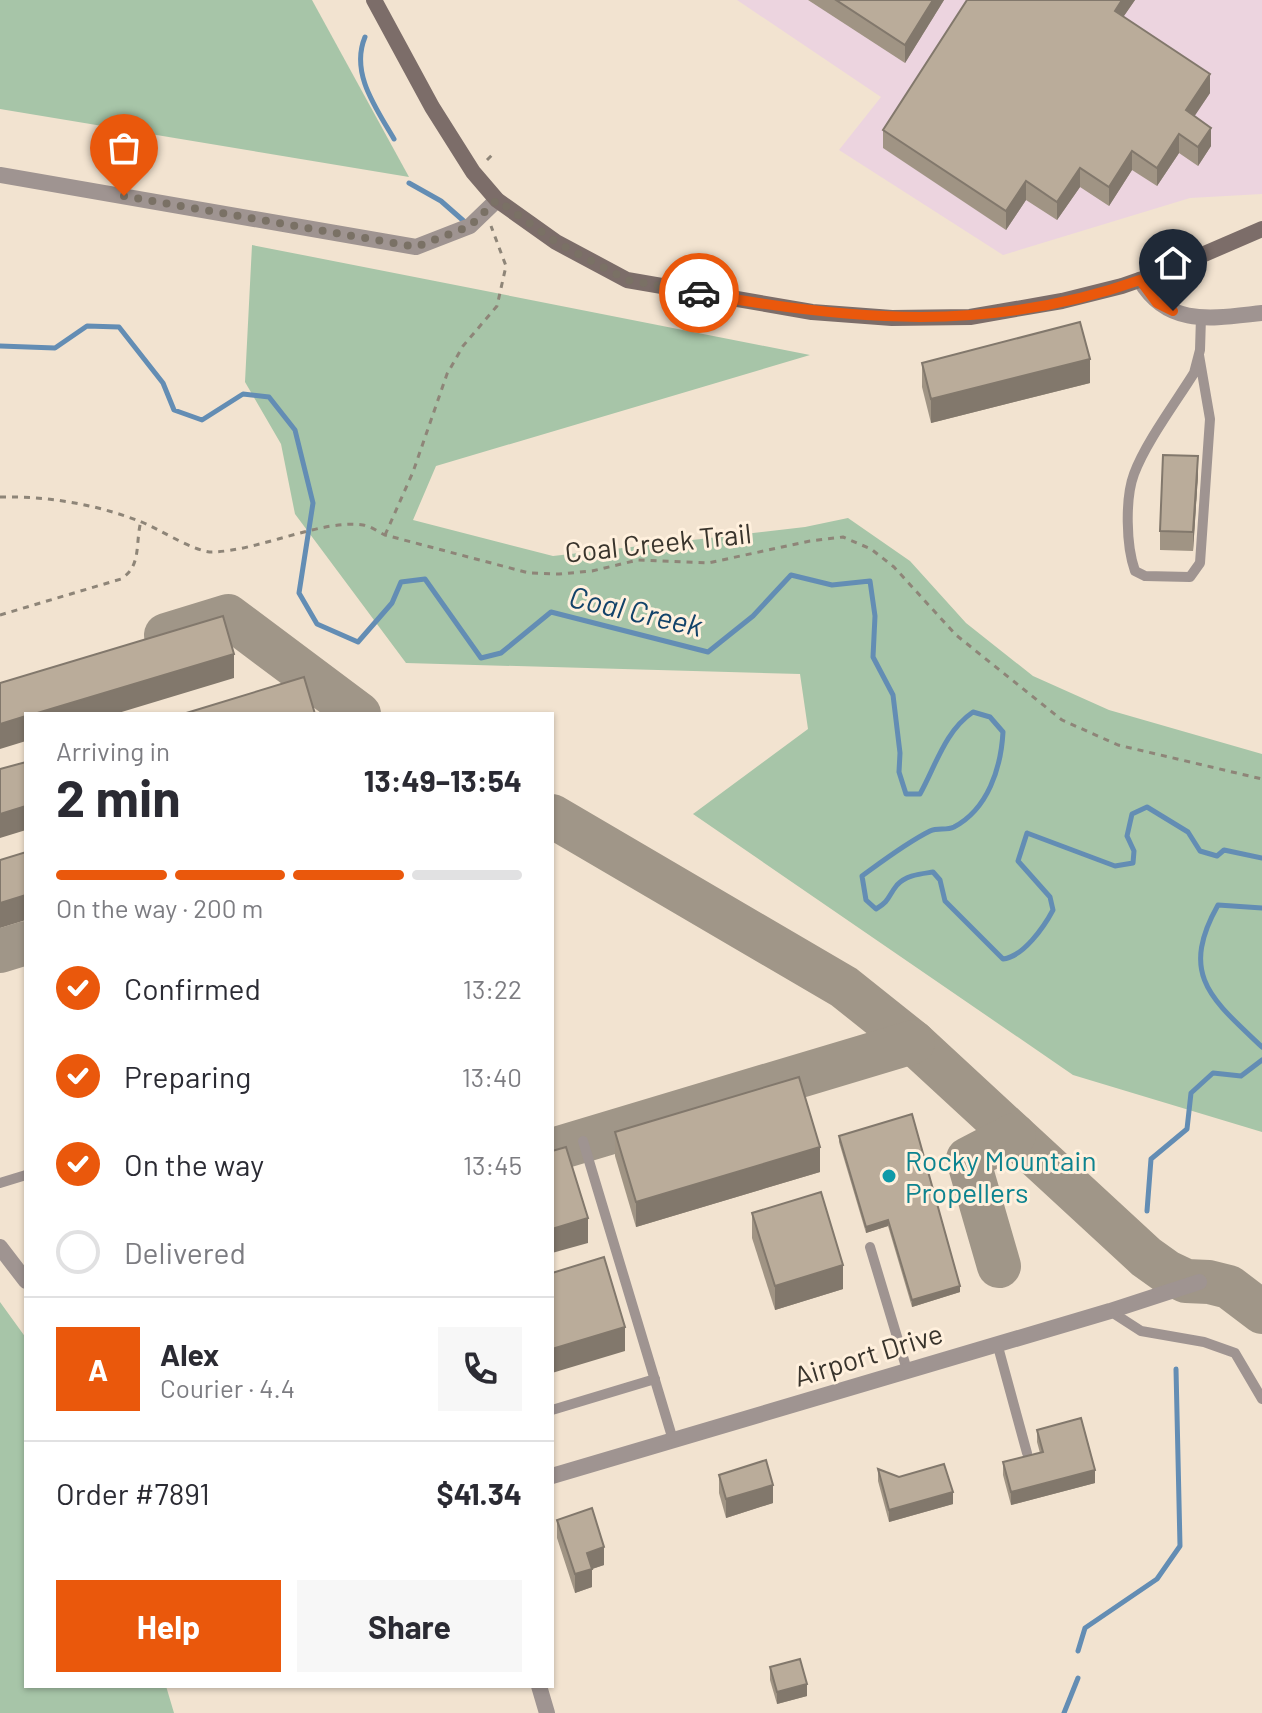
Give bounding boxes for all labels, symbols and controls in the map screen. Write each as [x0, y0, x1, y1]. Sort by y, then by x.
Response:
pin [90, 114, 158, 196]
icon: bag [102, 126, 146, 170]
pin [1139, 229, 1207, 311]
icon: home [1151, 241, 1195, 285]
courier [659, 253, 739, 333]
icon: car [677, 271, 721, 315]
street label: Coal Creek Trail [563, 515, 753, 569]
water label: Coal Creek [566, 577, 707, 643]
text: Arriving in [56, 735, 170, 766]
text: 13:49–13:54 [364, 762, 522, 798]
text: 2 min [56, 765, 181, 827]
text: On the way · 200 m [56, 892, 263, 923]
icon: check [56, 966, 100, 1010]
text: Confirmed [124, 970, 261, 1006]
text: 13:22 [463, 973, 522, 1004]
icon: check [56, 1054, 100, 1098]
text: Preparing [124, 1058, 251, 1094]
text: 13:40 [462, 1061, 522, 1092]
icon: check [56, 1142, 100, 1186]
place label: Rocky Mountain Propellers [905, 1143, 1097, 1209]
text: On the way [124, 1146, 264, 1182]
text: 13:45 [463, 1149, 522, 1180]
marker: Rocky Mountain Propellers [880, 1167, 898, 1185]
text: Delivered [124, 1234, 246, 1270]
street label: Airport Drive [790, 1315, 946, 1393]
button: phone [438, 1327, 522, 1411]
text: Alex [160, 1336, 219, 1372]
text: A [88, 1351, 108, 1387]
text: Courier · 4.4 [160, 1372, 295, 1403]
text: Order #7891 [56, 1475, 210, 1511]
text: $41.34 [437, 1475, 522, 1511]
button: Help [56, 1580, 281, 1672]
button: Share [297, 1580, 522, 1672]

